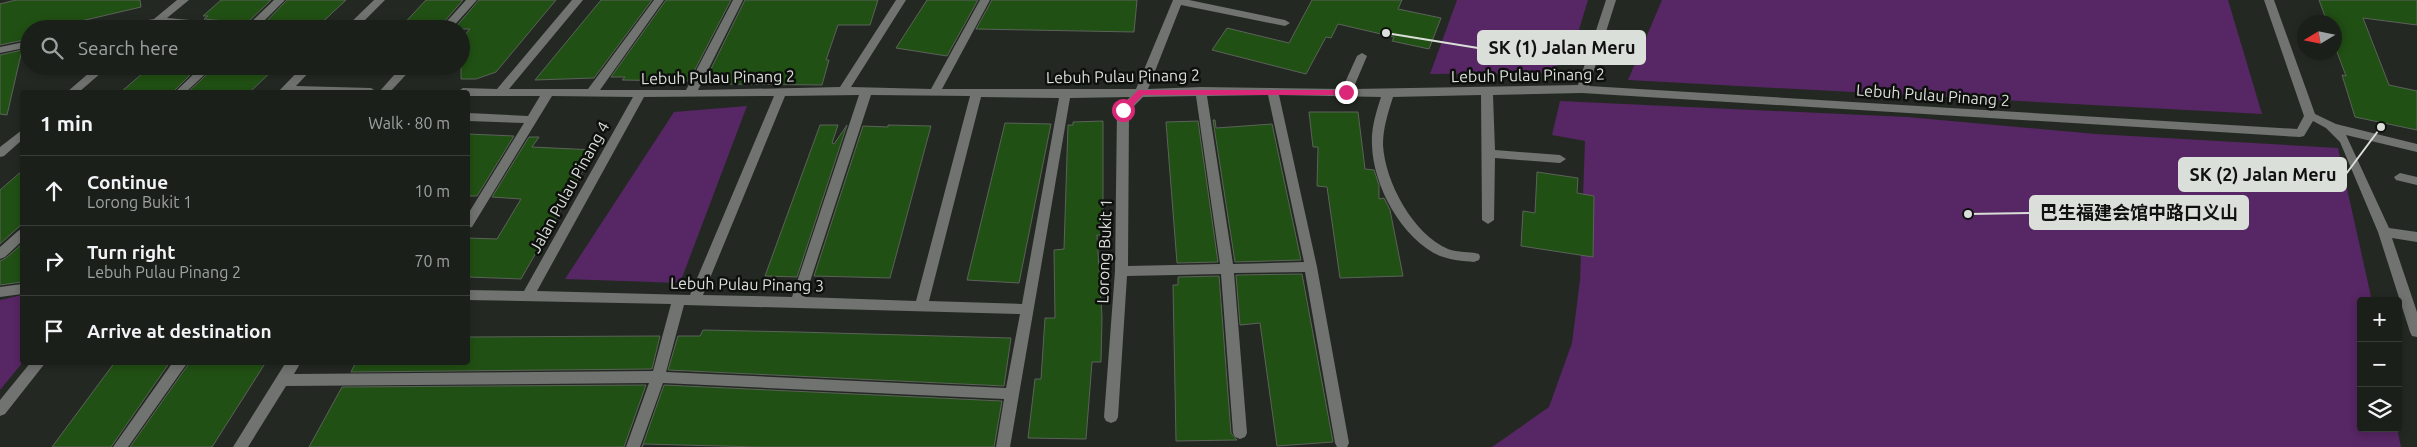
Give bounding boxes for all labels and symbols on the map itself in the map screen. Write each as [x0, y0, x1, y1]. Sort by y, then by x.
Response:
north arrow [2297, 15, 2342, 60]
callout: SK (1) Jalan Meru [1478, 31, 1645, 64]
text: SK (1) Jalan Meru [1488, 37, 1636, 58]
street label: Lebuh Pulau Pinang 2 [1451, 65, 1605, 85]
street label: Lebuh Pulau Pinang 2 [1046, 66, 1200, 86]
street label: Lebuh Pulau Pinang 2 [641, 67, 795, 87]
route end [1335, 81, 1358, 104]
street label: Lebuh Pulau Pinang 2 [1856, 81, 2010, 109]
route start [1112, 99, 1135, 122]
street label: Jalan Pulau Pinang 4 [525, 118, 613, 256]
callout: SK (2) Jalan Meru [2179, 158, 2346, 191]
text: SK (2) Jalan Meru [2189, 164, 2337, 185]
callout: 巴生福建会馆中路口义山 [2030, 196, 2248, 229]
street label: Lorong Bukit 1 [1093, 198, 1115, 304]
text: 巴生福建会馆中路口义山 [2040, 202, 2238, 222]
street label: Lebuh Pulau Pinang 3 [670, 274, 824, 294]

